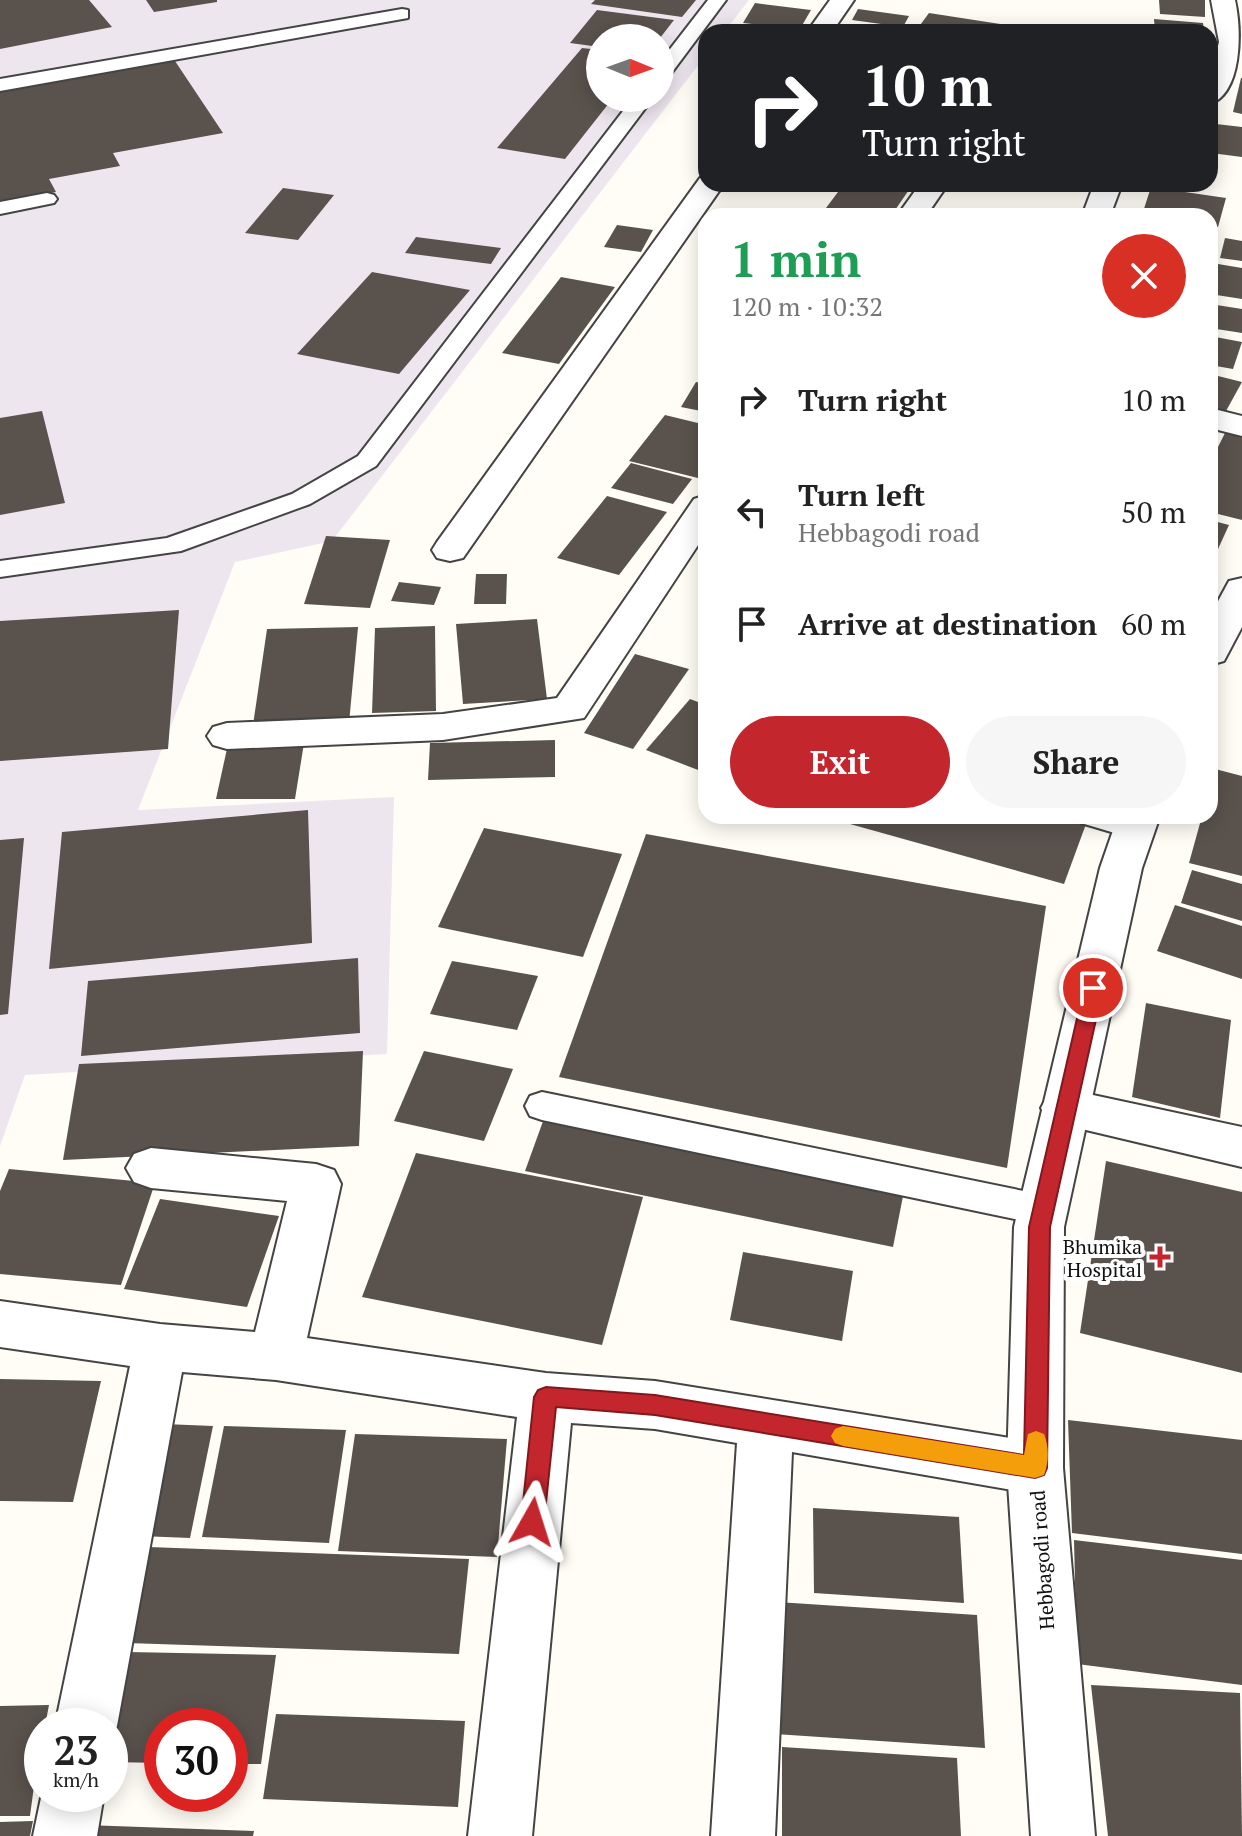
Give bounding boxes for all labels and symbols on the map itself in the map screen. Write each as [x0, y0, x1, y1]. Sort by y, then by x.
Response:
north arrow [586, 24, 674, 112]
pin [1059, 954, 1127, 1022]
place label: Bhumika Hospital [1063, 1233, 1142, 1283]
marker: Bhumika Hospital [1149, 1246, 1171, 1268]
position arrow [490, 1480, 574, 1564]
street label: Hebbagodi road [1024, 1489, 1060, 1631]
speed limit sign: 30 [144, 1708, 248, 1812]

